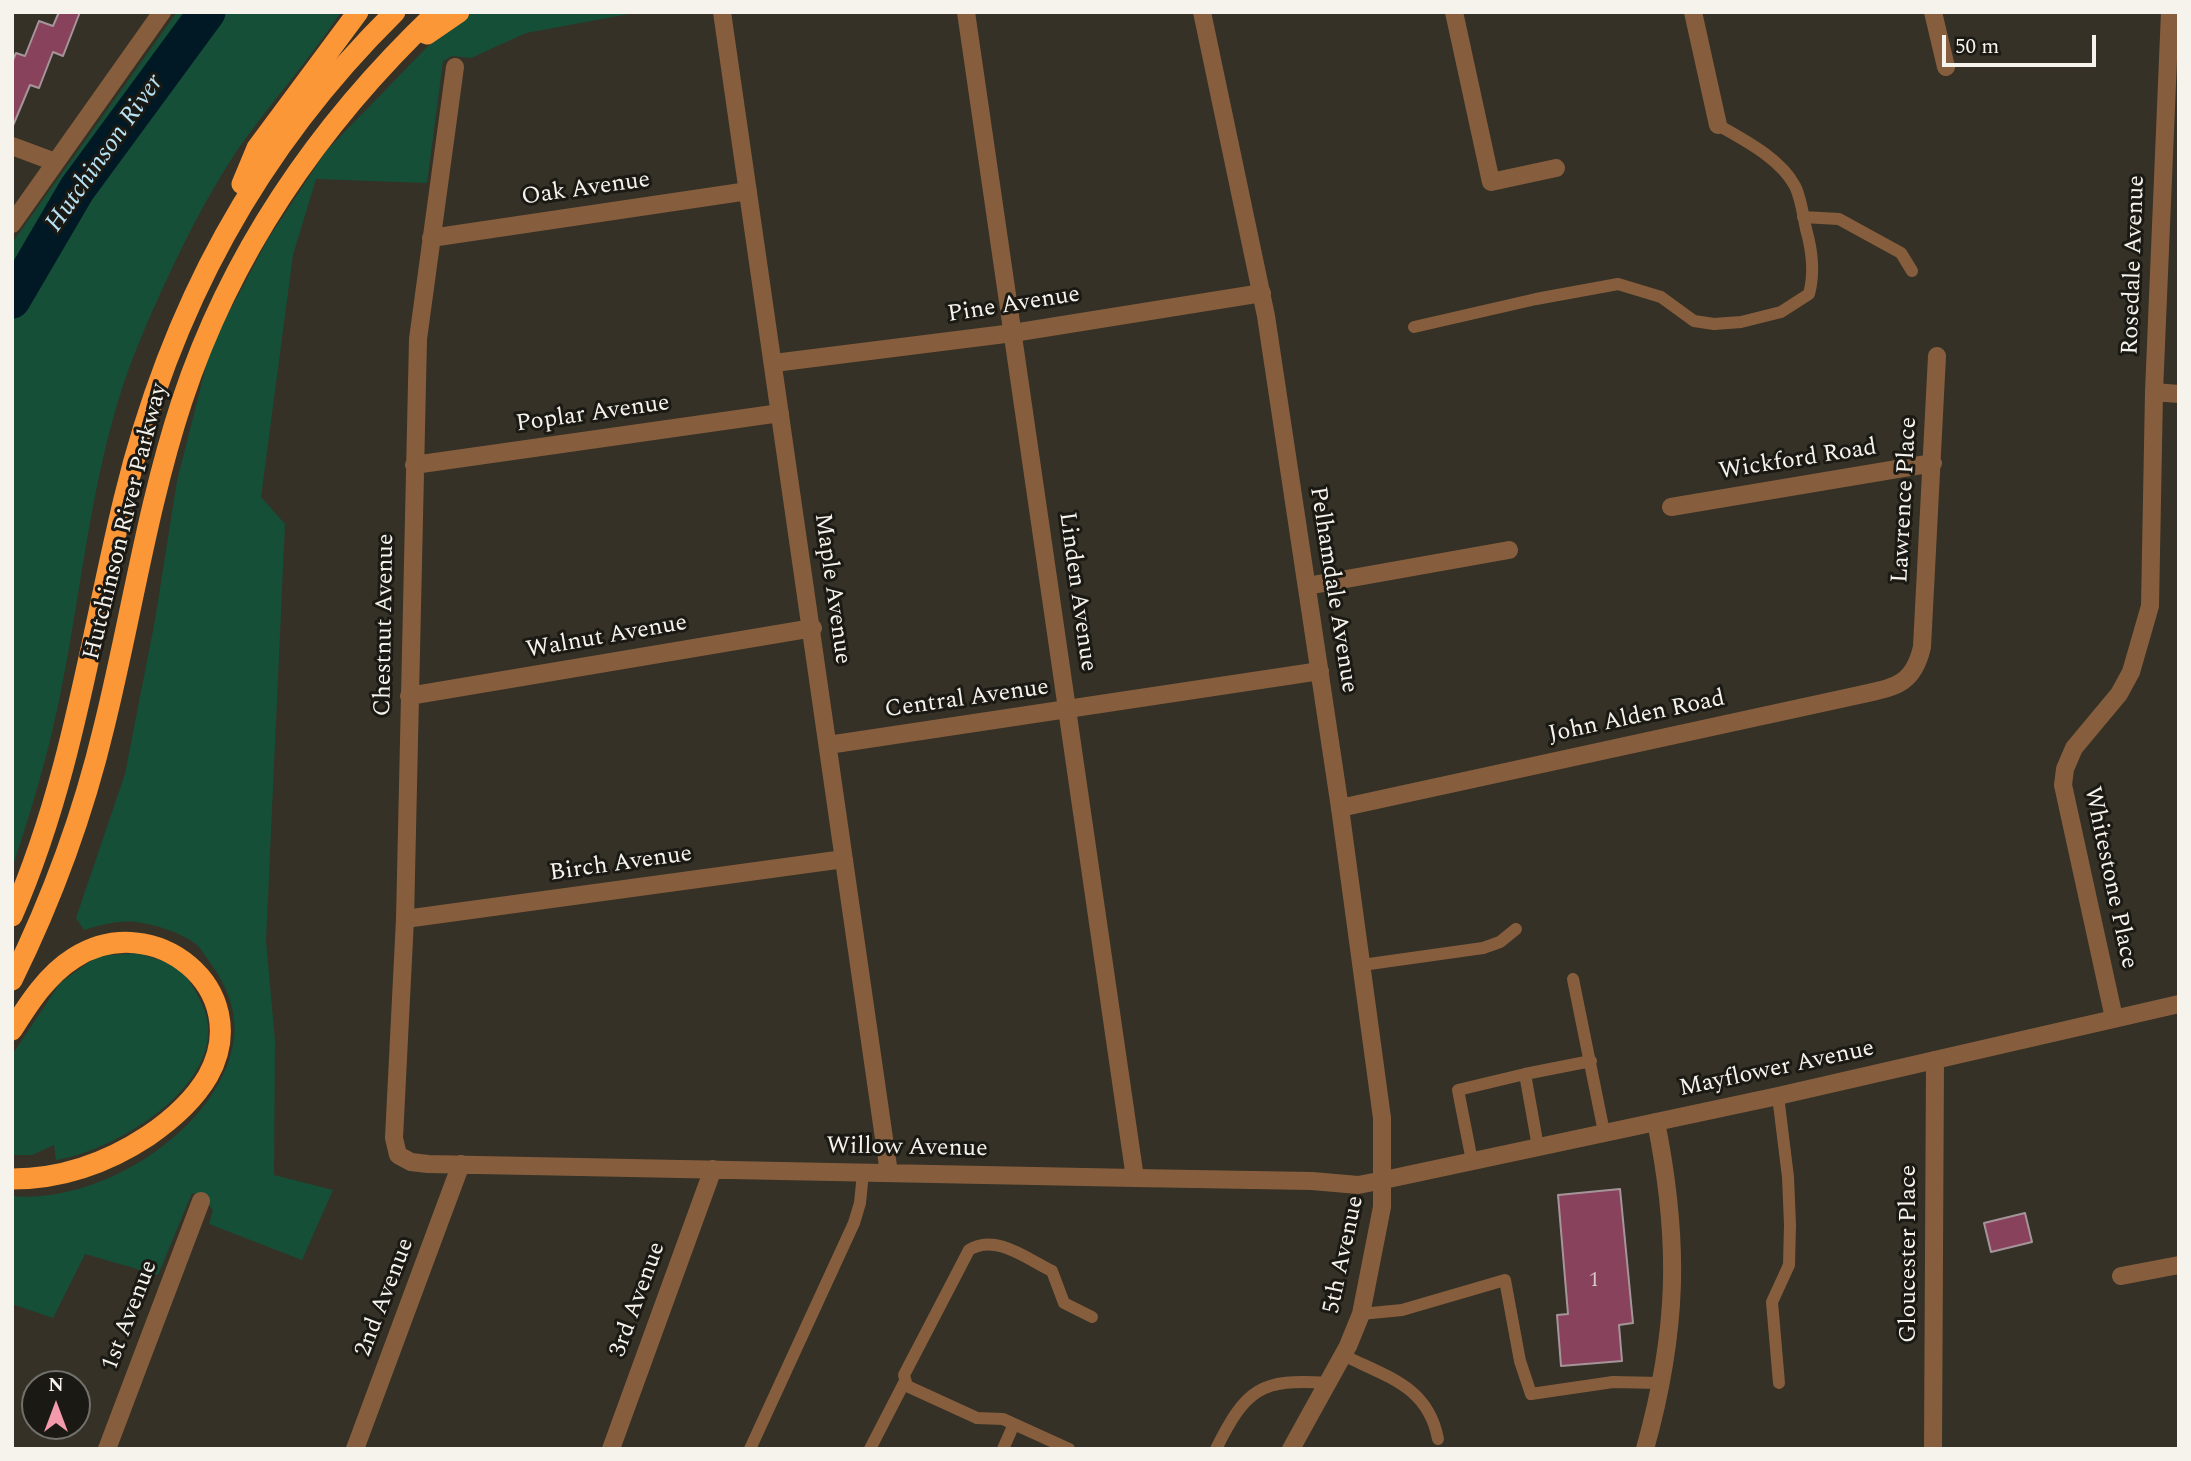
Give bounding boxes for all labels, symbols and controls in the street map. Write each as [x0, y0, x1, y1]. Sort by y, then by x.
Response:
scale bar [1946, 21, 2100, 65]
text: 50 m [1955, 31, 1999, 63]
water label: Hutchinson River [40, 69, 172, 239]
street label: Oak Avenue [520, 167, 652, 213]
street label: Rosedale Avenue [2117, 175, 2153, 355]
street label: Pine Avenue [946, 281, 1082, 331]
street label: Hutchinson River Parkway [79, 381, 175, 663]
street label: Poplar Avenue [514, 390, 672, 440]
street label: Lawrence Place [1887, 416, 1925, 584]
street label: Wickford Road [1717, 434, 1879, 488]
street label: Pelhamdale Avenue [1301, 485, 1363, 695]
street label: Linden Avenue [1051, 510, 1101, 674]
street label: Maple Avenue [806, 512, 856, 666]
street label: Chestnut Avenue [370, 533, 402, 717]
street label: Walnut Avenue [524, 610, 690, 666]
street label: Central Avenue [883, 674, 1051, 726]
street label: John Alden Road [1546, 685, 1728, 751]
street label: Whitestone Place [2076, 784, 2142, 972]
street label: Birch Avenue [548, 841, 694, 889]
street label: Mayflower Avenue [1677, 1035, 1877, 1105]
street label: Willow Avenue [826, 1133, 988, 1165]
street label: Gloucester Place [1896, 1165, 1924, 1343]
street label: 5th Avenue [1318, 1193, 1372, 1317]
street label: 2nd Avenue [350, 1235, 422, 1361]
street label: 3rd Avenue [605, 1239, 673, 1361]
street label: 1st Avenue [97, 1257, 165, 1375]
house number: 1 [1589, 1269, 1599, 1295]
north arrow [21, 1370, 91, 1440]
text: N [48, 1371, 64, 1400]

